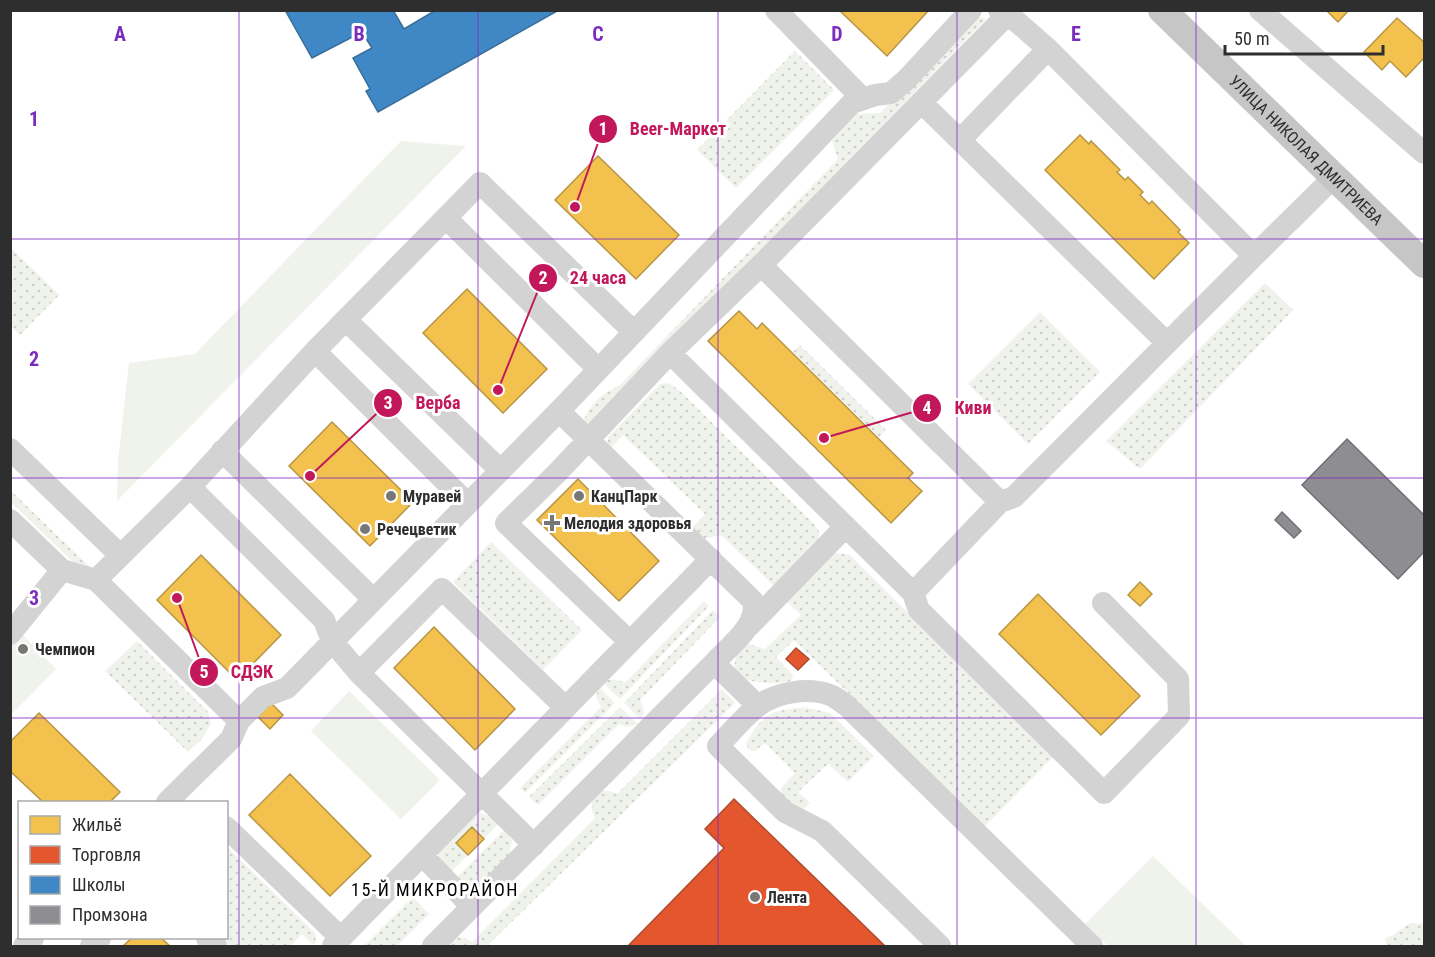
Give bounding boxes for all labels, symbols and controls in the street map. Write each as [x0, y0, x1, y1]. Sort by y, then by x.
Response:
scale bar [1225, 18, 1382, 56]
text: A [114, 22, 126, 46]
text: B [353, 22, 365, 46]
text: C [592, 22, 604, 46]
text: D [831, 22, 843, 46]
text: E [1071, 22, 1081, 46]
text: 50 m [1234, 28, 1269, 49]
street label: УЛИЦА НИКОЛАЯ ДМИТРИЕВА [1225, 72, 1387, 229]
text: 1 [29, 107, 39, 131]
callout: Beer-Маркет [588, 111, 739, 147]
text: 1 [598, 118, 608, 139]
text: Beer-Маркет [630, 118, 726, 139]
callout: 24 часа [528, 260, 638, 296]
text: 2 [538, 267, 548, 288]
text: 24 часа [570, 267, 626, 288]
text: 2 [29, 347, 39, 371]
callout: Верба [373, 385, 472, 421]
callout: Киви [912, 390, 1003, 426]
text: 3 [383, 392, 393, 413]
text: Верба [415, 392, 461, 413]
text: 4 [922, 397, 932, 418]
text: Киви [954, 397, 992, 418]
place label: Муравей [403, 487, 461, 506]
place label: КанцПарк [591, 487, 658, 506]
marker: Муравей [384, 489, 398, 503]
marker: КанцПарк [572, 489, 586, 503]
place label: Мелодия здоровья [564, 514, 691, 533]
marker: Мелодия здоровья [545, 516, 559, 530]
place label: Речецветик [377, 520, 457, 539]
marker: Речецветик [358, 522, 372, 536]
text: 3 [29, 586, 39, 610]
place label: Чемпион [35, 640, 95, 659]
marker: Чемпион [16, 642, 30, 656]
callout: СДЭК [189, 654, 285, 690]
text: 5 [199, 661, 209, 682]
text: СДЭК [231, 661, 274, 682]
legend [18, 801, 228, 939]
text: Жильё [72, 814, 122, 835]
text: Торговля [72, 844, 141, 865]
text: Школы [72, 874, 125, 895]
district label: 15-Й МИКРОРАЙОН [351, 879, 519, 900]
place label: Лента [767, 888, 808, 907]
marker: Лента [748, 890, 762, 904]
text: Промзона [72, 904, 148, 925]

